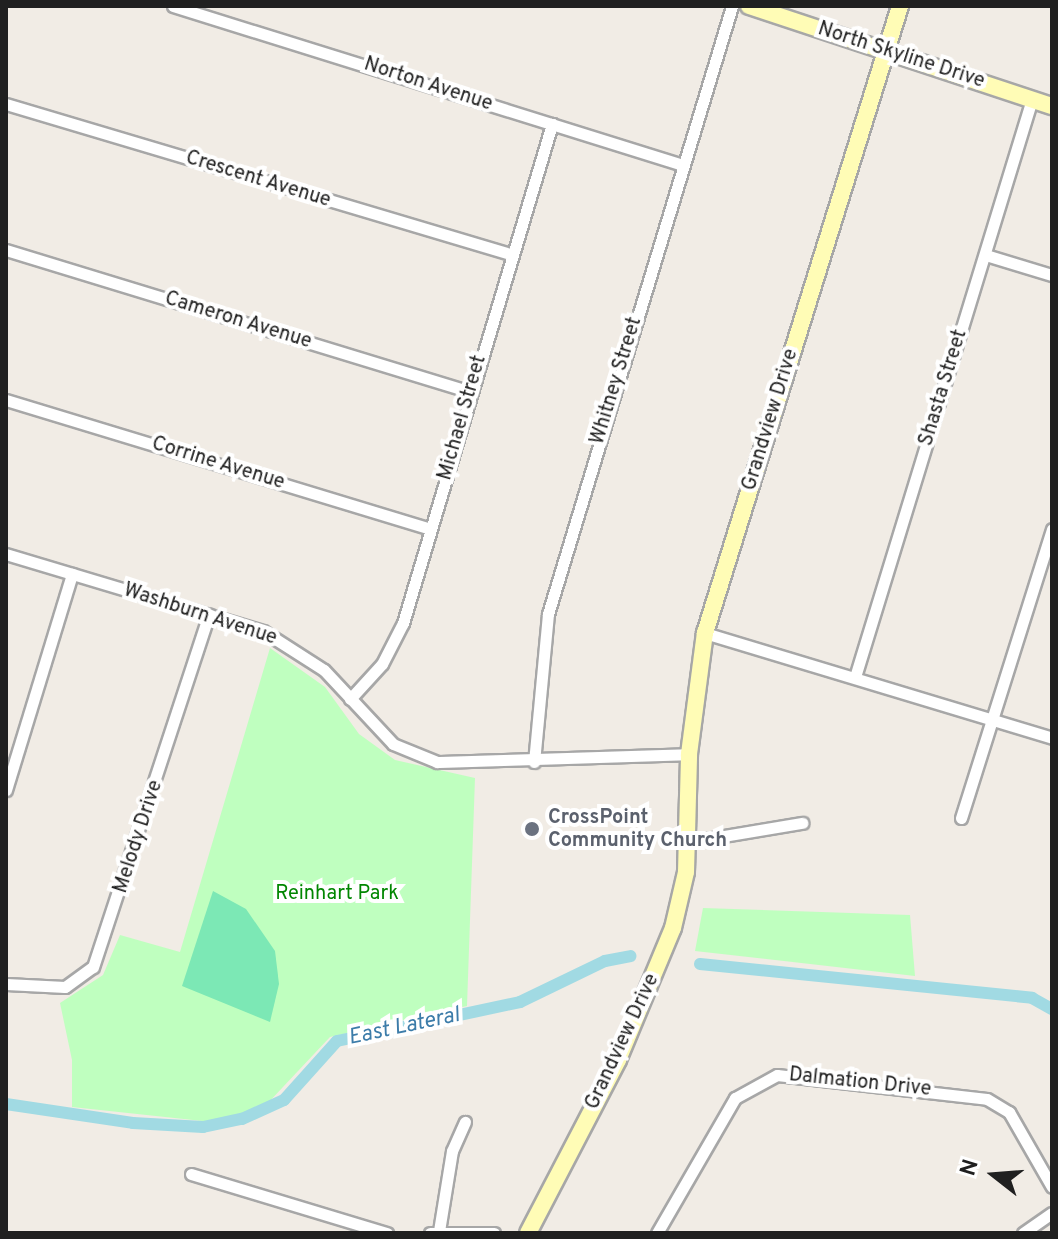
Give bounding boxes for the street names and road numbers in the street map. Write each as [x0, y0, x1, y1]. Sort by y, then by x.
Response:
street label: North Skyline Drive [815, 18, 987, 94]
street label: Norton Avenue [360, 53, 496, 117]
street label: Crescent Avenue [182, 146, 334, 214]
street label: Cameron Avenue [161, 287, 315, 355]
street label: Whitney Street [586, 314, 648, 448]
street label: Shasta Street [915, 327, 973, 449]
street label: Grandview Drive [738, 346, 804, 494]
street label: Michael Street [434, 353, 492, 483]
street label: Corrine Avenue [148, 432, 288, 496]
street label: Washburn Avenue [120, 579, 280, 651]
street label: Melody Drive [109, 777, 169, 897]
street label: Grandview Drive [581, 970, 665, 1114]
street label: Dalmation Drive [788, 1064, 932, 1102]

